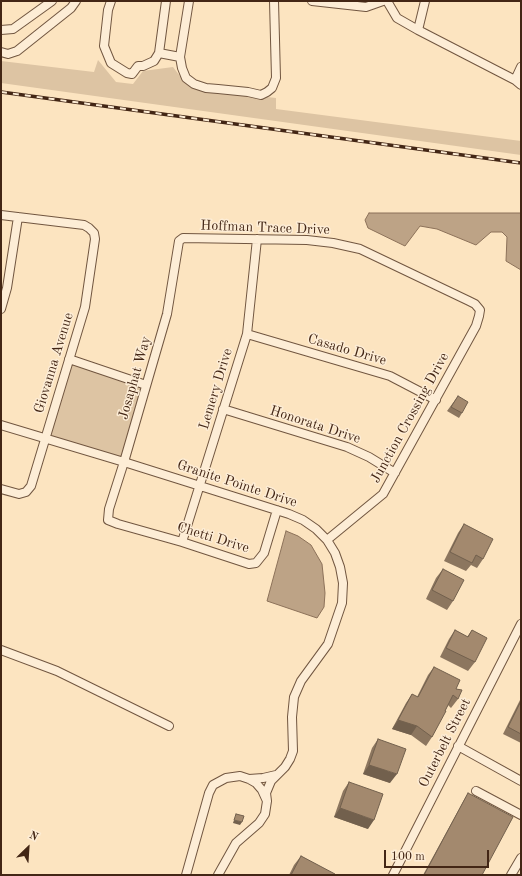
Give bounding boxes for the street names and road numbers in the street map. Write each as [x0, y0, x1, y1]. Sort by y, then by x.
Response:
street label: Hoffman Trace Drive [200, 217, 330, 239]
street label: Giovanna Avenue [31, 311, 77, 415]
street label: Casado Drive [306, 331, 388, 369]
street label: Josaphat Way [115, 334, 155, 422]
street label: Lemery Drive [196, 346, 236, 432]
street label: Junction Crossing Drive [367, 350, 453, 486]
street label: Honorata Drive [267, 402, 363, 448]
street label: Granite Pointe Drive [175, 457, 299, 511]
street label: Chetti Drive [175, 519, 251, 557]
street label: Outerbelt Street [415, 696, 475, 790]

